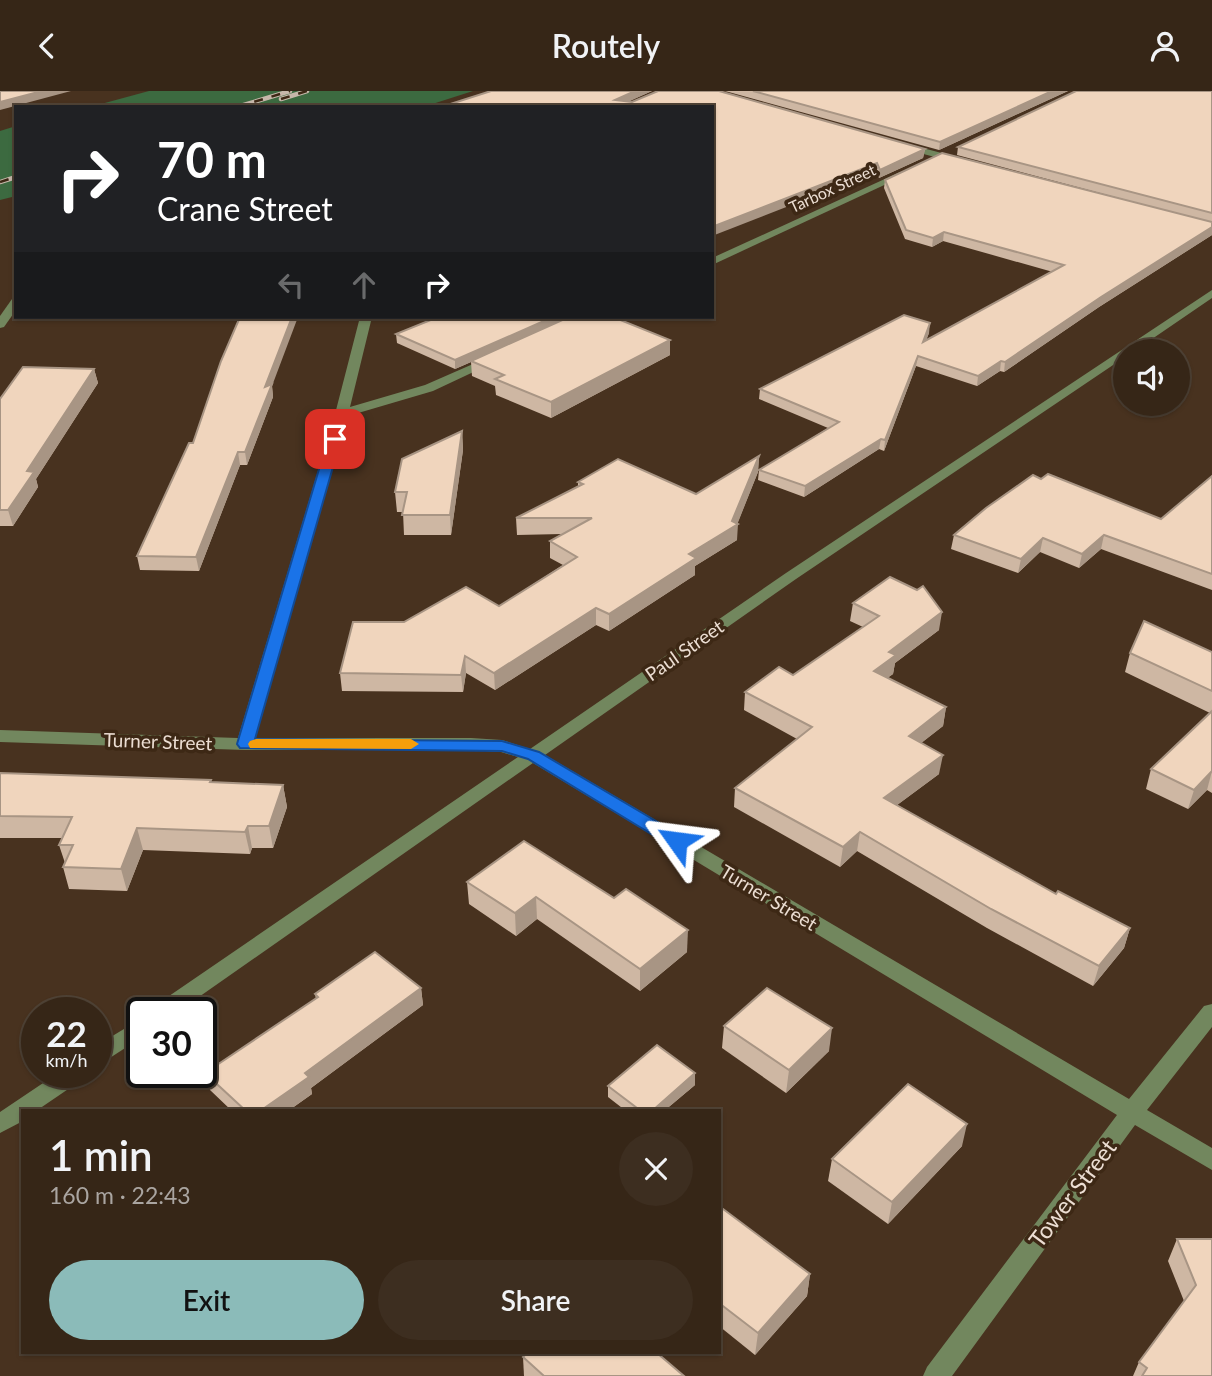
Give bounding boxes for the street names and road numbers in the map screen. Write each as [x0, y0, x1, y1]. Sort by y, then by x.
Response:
street label: Tarbox Street [786, 160, 879, 216]
street label: Paul Street [640, 615, 728, 685]
street label: Turner Street [103, 728, 213, 754]
street label: Turner Street [716, 859, 822, 935]
street label: Tower Street [1022, 1133, 1122, 1253]

